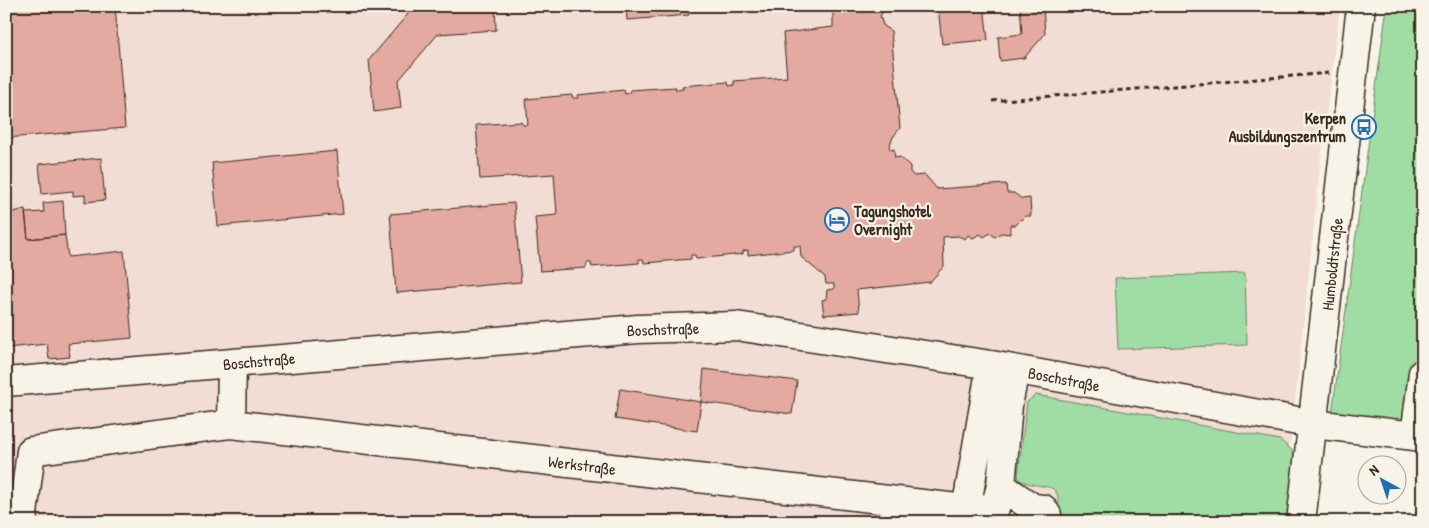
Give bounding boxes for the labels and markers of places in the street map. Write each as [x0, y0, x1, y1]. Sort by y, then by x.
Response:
place label: Kerpen Ausbildungszentrum [1229, 107, 1346, 148]
bus stop icon: Kerpen Ausbildungszentrum [1351, 114, 1377, 140]
place label: Tagungshotel Overnight [853, 200, 932, 241]
hotel icon: Tagungshotel Overnight [824, 207, 850, 233]

